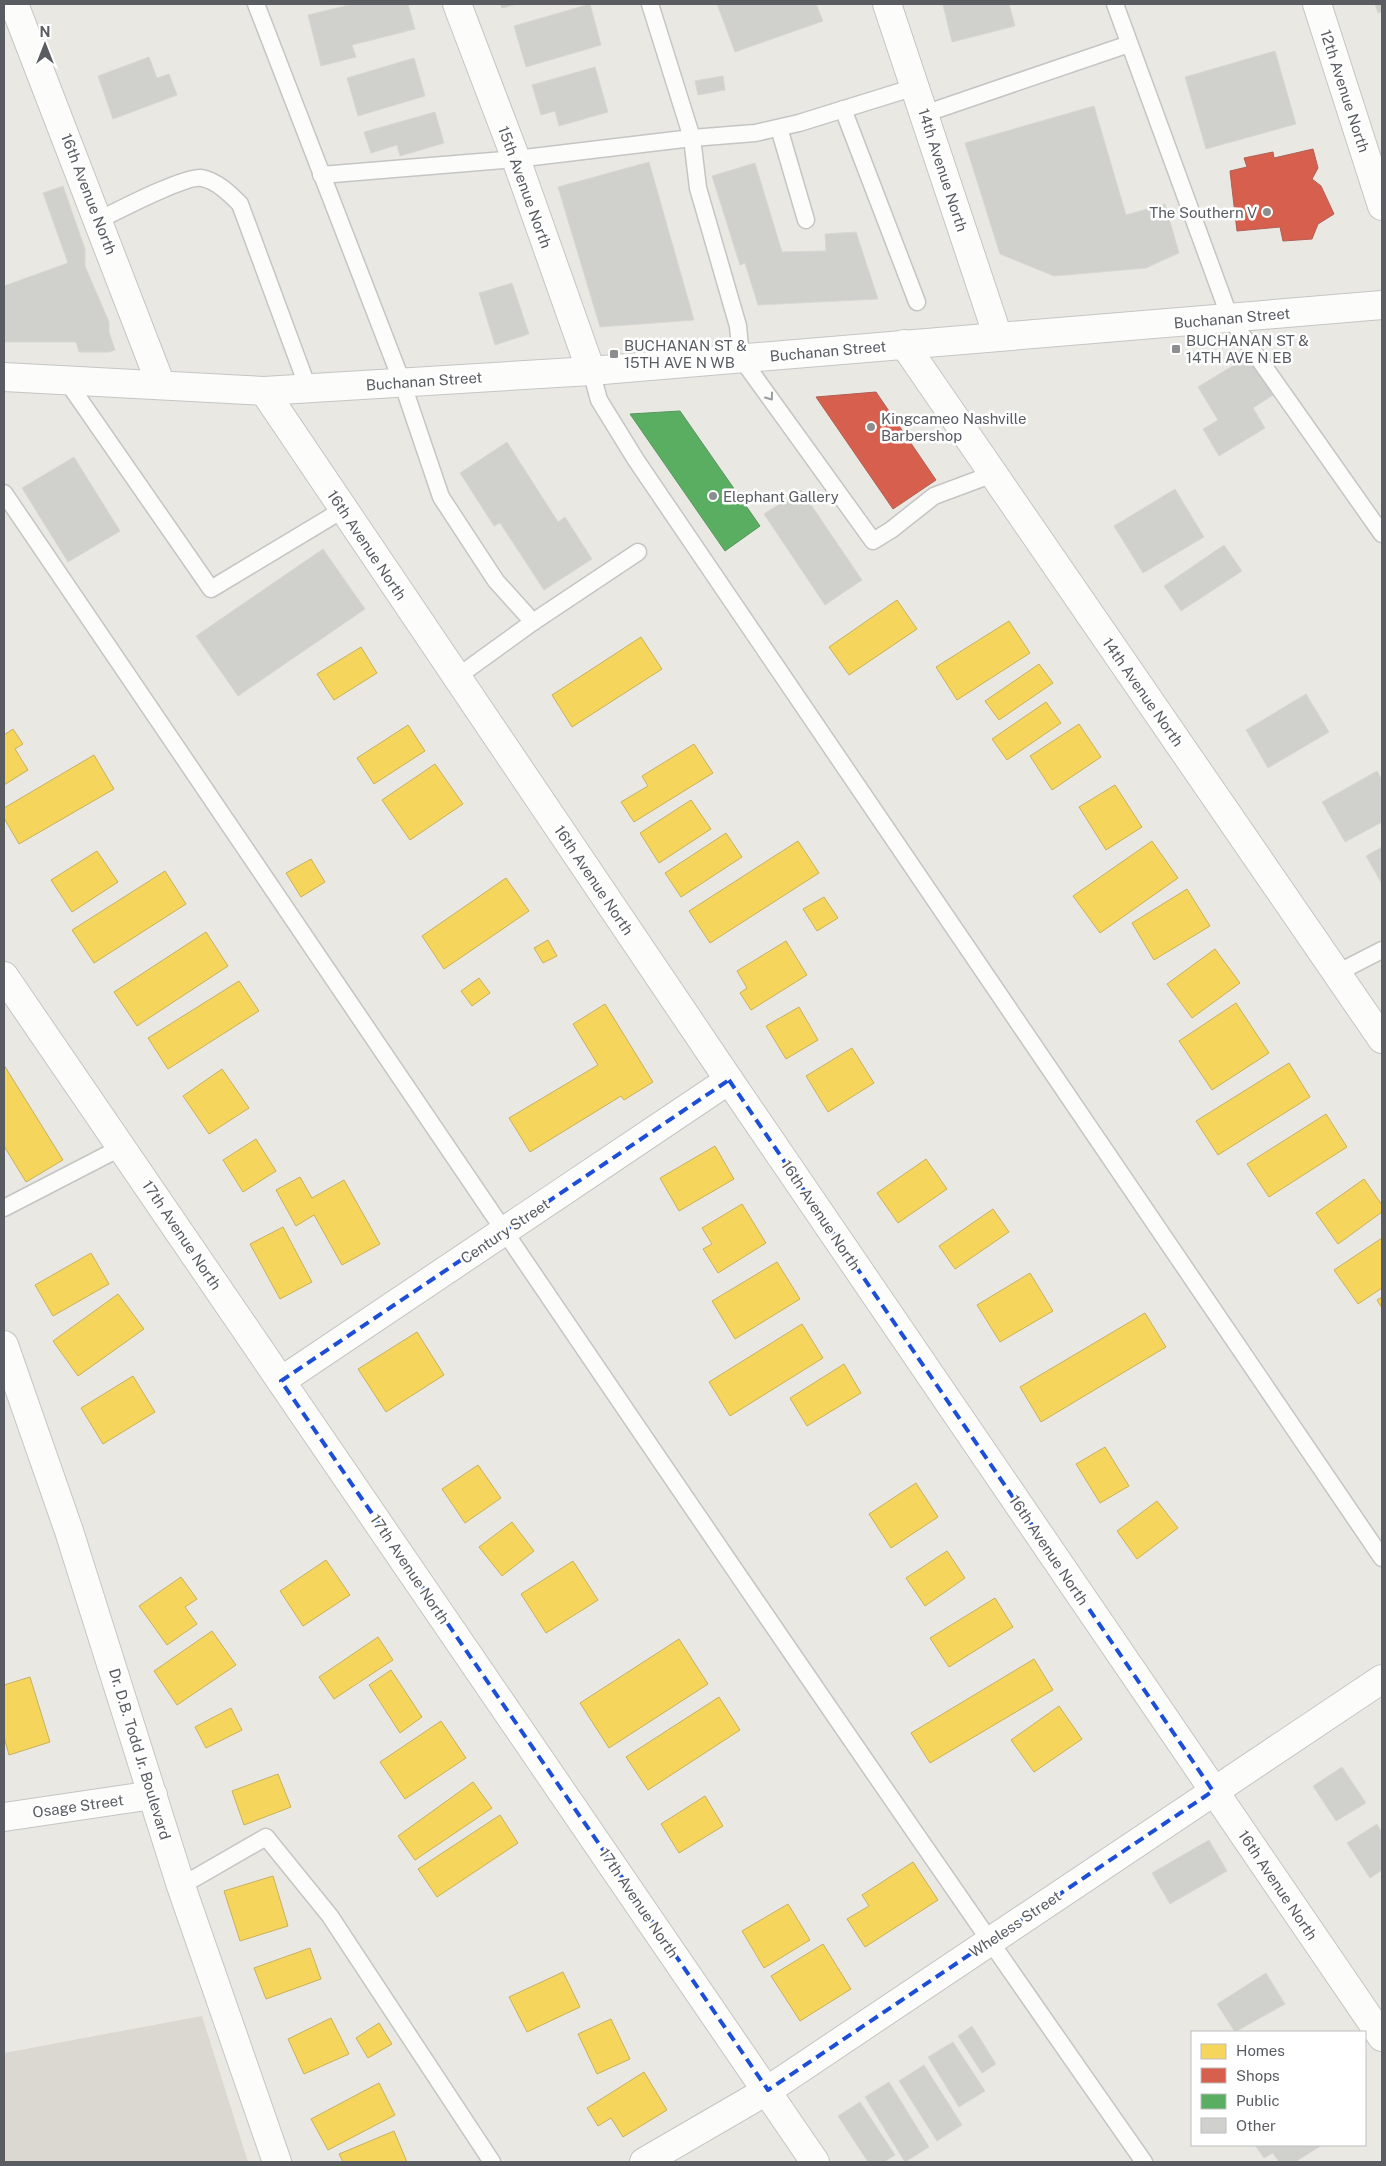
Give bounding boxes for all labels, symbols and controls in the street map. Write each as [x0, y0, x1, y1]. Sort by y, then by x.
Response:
north arrow [20, 20, 70, 70]
text: N [40, 24, 50, 40]
street label: 12th Avenue North [1317, 27, 1373, 155]
street label: 14th Avenue North [915, 106, 971, 234]
street label: 15th Avenue North [495, 124, 555, 250]
street label: 16th Avenue North [58, 131, 120, 257]
place label: The Southern V [1149, 204, 1257, 221]
marker: The Southern V [1261, 206, 1273, 218]
street label: Buchanan Street [1173, 304, 1291, 332]
place label: BUCHANAN ST & 14TH AVE N EB [1186, 332, 1309, 366]
place label: BUCHANAN ST & 15TH AVE N WB [624, 337, 747, 371]
street label: Buchanan Street [769, 337, 887, 365]
marker: BUCHANAN ST & 14TH AVE N EB [1170, 343, 1182, 355]
marker: BUCHANAN ST & 15TH AVE N WB [608, 348, 620, 360]
street label: Buchanan Street [365, 368, 483, 394]
one-way arrow [764, 392, 773, 401]
place label: Kingcameo Nashville Barbershop [881, 410, 1026, 444]
marker: Kingcameo Nashville Barbershop [865, 421, 877, 433]
street label: 16th Avenue North [324, 487, 410, 603]
place label: Elephant Gallery [723, 488, 839, 505]
marker: Elephant Gallery [707, 490, 719, 502]
street label: 14th Avenue North [1099, 634, 1187, 750]
street label: 16th Avenue North [551, 822, 637, 938]
street label: 16th Avenue North [778, 1157, 864, 1273]
street label: 17th Avenue North [139, 1177, 225, 1293]
street label: Century Street [457, 1195, 553, 1267]
street label: 16th Avenue North [1006, 1492, 1092, 1608]
street label: 17th Avenue North [367, 1511, 453, 1627]
street label: Dr. D.B. Todd Jr. Boulevard [106, 1666, 174, 1842]
street label: Osage Street [31, 1791, 125, 1821]
street label: 16th Avenue North [1235, 1827, 1321, 1943]
street label: 17th Avenue North [596, 1845, 682, 1961]
street label: Wheless Street [966, 1887, 1064, 1961]
legend [1191, 2031, 1366, 2146]
text: Homes [1236, 2042, 1285, 2059]
text: Shops [1236, 2067, 1280, 2084]
text: Public [1236, 2092, 1280, 2109]
text: Other [1236, 2117, 1276, 2134]

